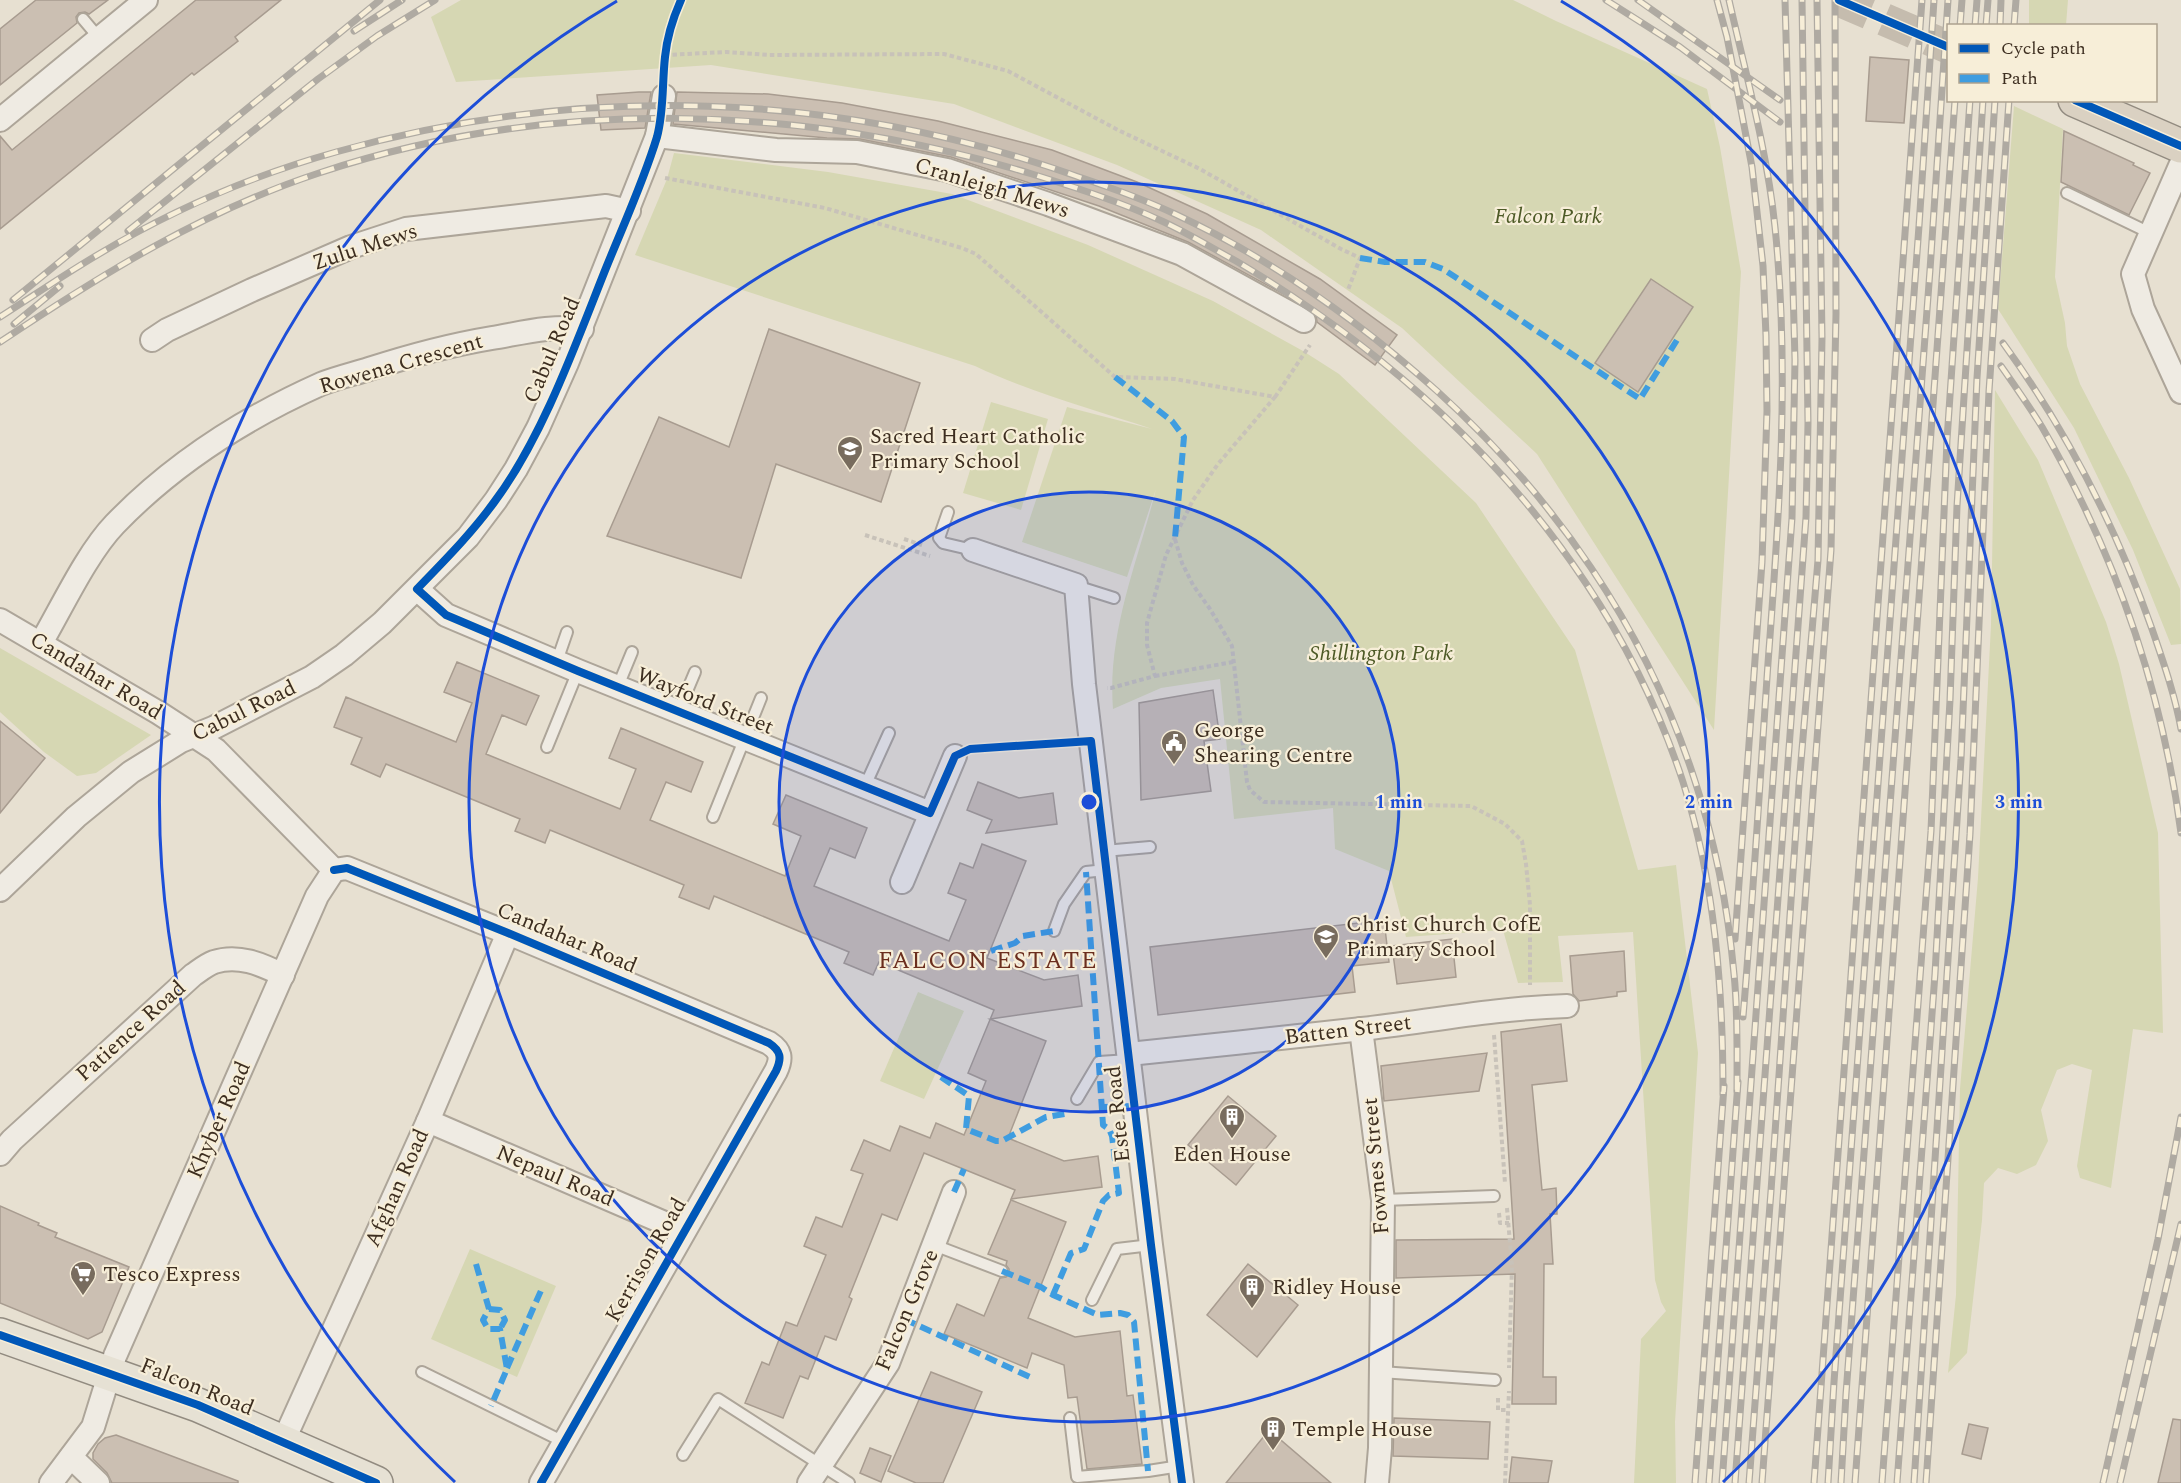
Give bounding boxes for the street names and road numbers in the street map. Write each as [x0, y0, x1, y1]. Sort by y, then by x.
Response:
street label: Cranleigh Mews [910, 149, 1074, 227]
street label: Zulu Mews [308, 215, 422, 279]
street label: Cabul Road [515, 292, 589, 408]
street label: Rowena Crescent [315, 325, 487, 403]
street label: Candahar Road [23, 623, 169, 729]
street label: Wayford Street [631, 658, 779, 744]
street label: Cabul Road [186, 671, 302, 751]
street label: Candahar Road [492, 894, 642, 982]
street label: Patience Road [68, 972, 194, 1090]
street label: Batten Street [1283, 1006, 1413, 1054]
street label: Khyber Road [178, 1056, 260, 1184]
street label: Este Road [1097, 1064, 1139, 1164]
street label: Fownes Street [1354, 1096, 1398, 1236]
street label: Afghan Road [356, 1123, 438, 1253]
street label: Nepaul Road [491, 1136, 619, 1216]
street label: Kerrison Road [597, 1191, 695, 1329]
street label: Falcon Grove [866, 1244, 948, 1376]
street label: Falcon Road [135, 1349, 259, 1425]

